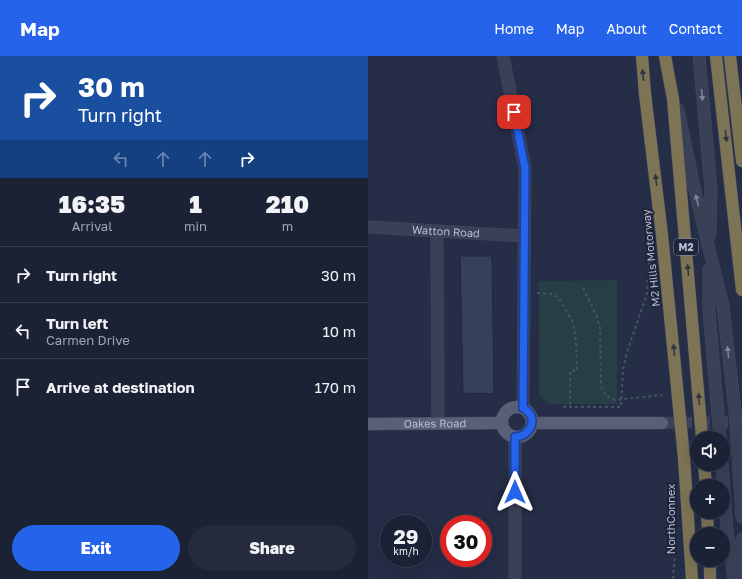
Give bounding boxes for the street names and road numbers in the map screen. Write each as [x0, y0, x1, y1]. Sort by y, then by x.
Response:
street label: M2 Hills Motorway [639, 209, 662, 307]
street label: Watton Road [412, 223, 480, 239]
road number: M2 [674, 239, 698, 255]
street label: Oakes Road [404, 416, 466, 430]
street label: NorthConnex [664, 484, 677, 554]

